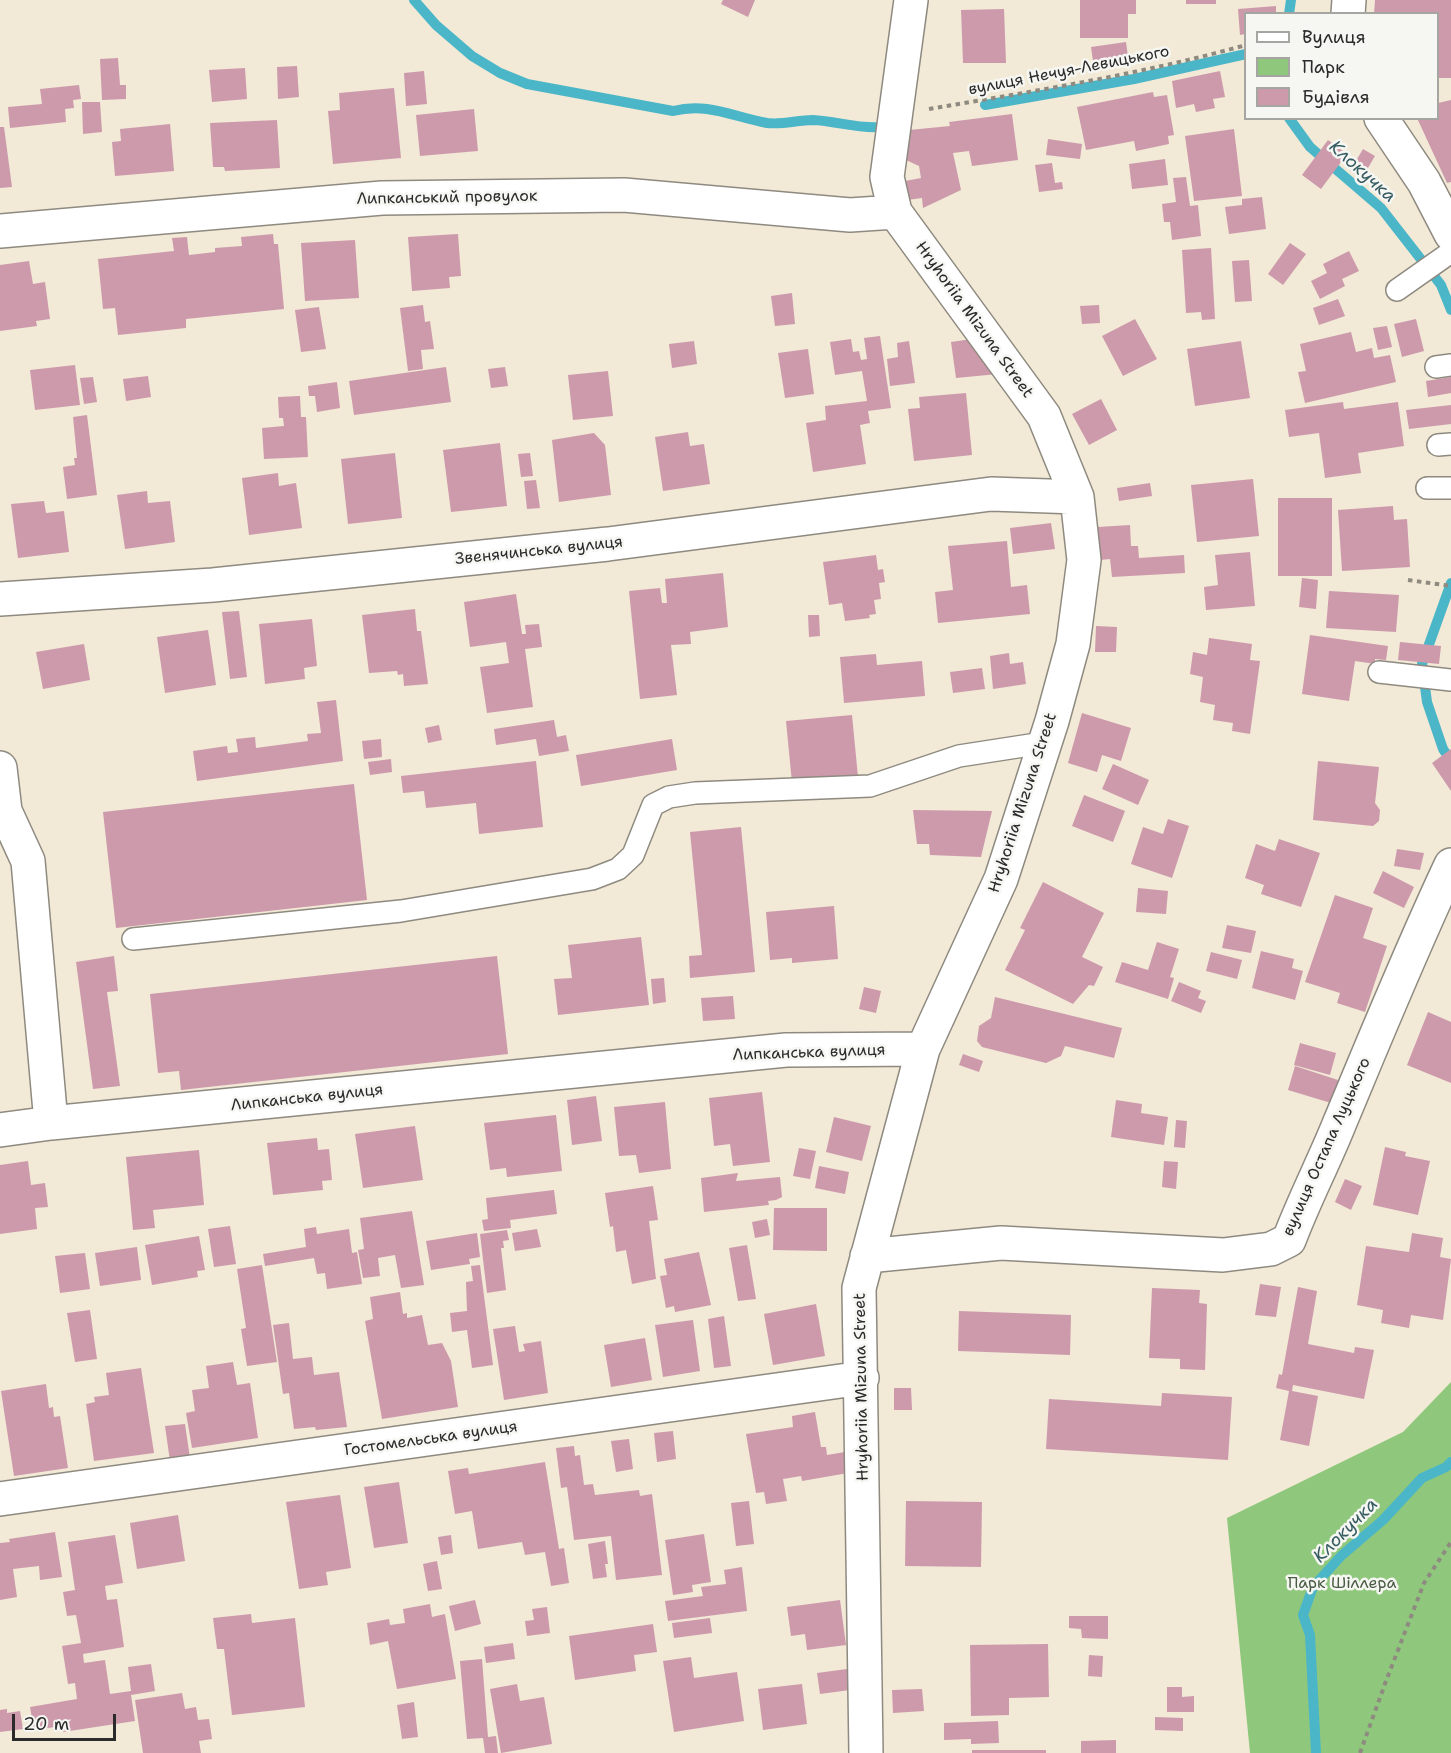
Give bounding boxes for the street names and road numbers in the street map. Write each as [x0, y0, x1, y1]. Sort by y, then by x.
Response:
street label: вулиця Нечуя-Левицького [967, 42, 1171, 100]
street label: Липканський провулок [356, 187, 538, 209]
street label: Hryhoriia Mizuna Street [911, 238, 1037, 402]
street label: Звенячинська вулиця [454, 533, 624, 569]
street label: Hryhoriia Mizuna Street [985, 711, 1061, 895]
street label: Липканська вулиця [732, 1041, 886, 1065]
street label: вулиця Остапа Луцького [1279, 1055, 1375, 1239]
street label: Липканська вулиця [230, 1080, 384, 1116]
street label: Hryhoriia Mizuna Street [851, 1293, 873, 1481]
street label: Гостомельська вулиця [343, 1417, 519, 1461]

